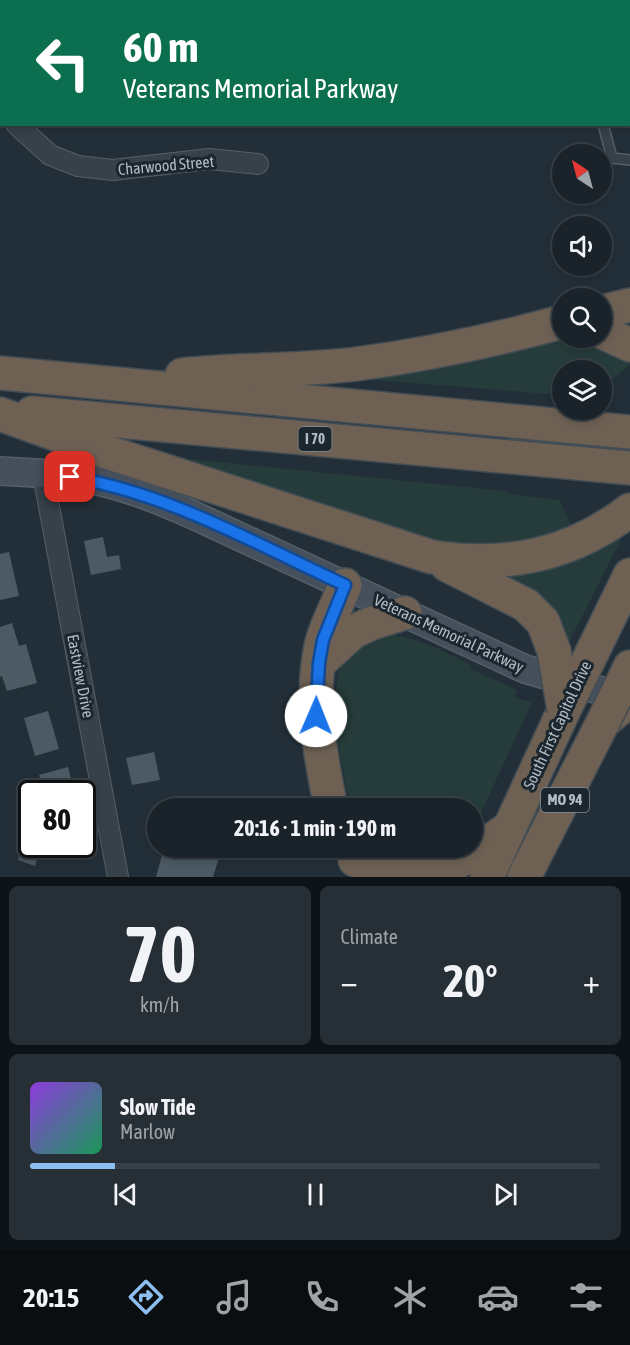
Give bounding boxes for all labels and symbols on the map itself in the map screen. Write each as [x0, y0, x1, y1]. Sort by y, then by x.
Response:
north arrow [552, 144, 612, 204]
street label: Charwood Street [117, 152, 215, 178]
road number: I 70 [298, 427, 332, 451]
pin [44, 451, 95, 502]
street label: Veterans Memorial Parkway [371, 590, 527, 677]
street label: Eastview Drive [64, 633, 98, 719]
street label: South First Capitol Drive [519, 658, 595, 792]
position arrow [284, 684, 348, 748]
speed limit sign: 80 [18, 780, 96, 858]
road number: MO 94 [541, 788, 589, 812]

